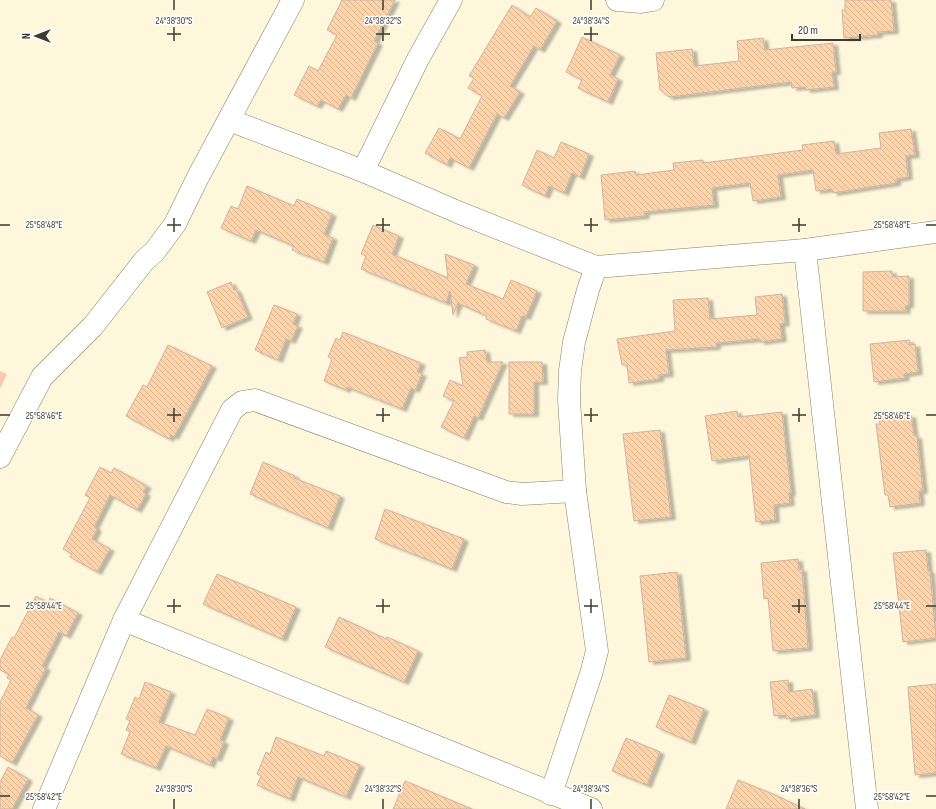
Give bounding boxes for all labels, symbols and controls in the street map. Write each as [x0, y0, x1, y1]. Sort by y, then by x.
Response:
text: 24°38'30"S [156, 15, 192, 27]
text: 24°38'32"S [365, 15, 401, 27]
text: 24°38'34"S [573, 15, 609, 27]
north arrow [16, 16, 56, 56]
scale bar [792, 16, 860, 42]
text: 20 m [798, 23, 818, 38]
text: N [20, 33, 33, 39]
text: 25°58'48"E [26, 219, 62, 231]
text: 25°58'48"E [874, 219, 910, 231]
text: 25°58'46"E [26, 410, 62, 422]
text: 25°58'46"E [874, 410, 910, 422]
text: 25°58'44"E [26, 600, 62, 612]
text: 25°58'44"E [874, 600, 910, 612]
text: 24°38'30"S [156, 783, 192, 795]
text: 24°38'32"S [365, 783, 401, 795]
text: 24°38'34"S [573, 783, 609, 795]
text: 24°38'36"S [781, 783, 817, 795]
text: 25°58'42"E [26, 791, 62, 803]
text: 25°58'42"E [874, 791, 910, 803]

